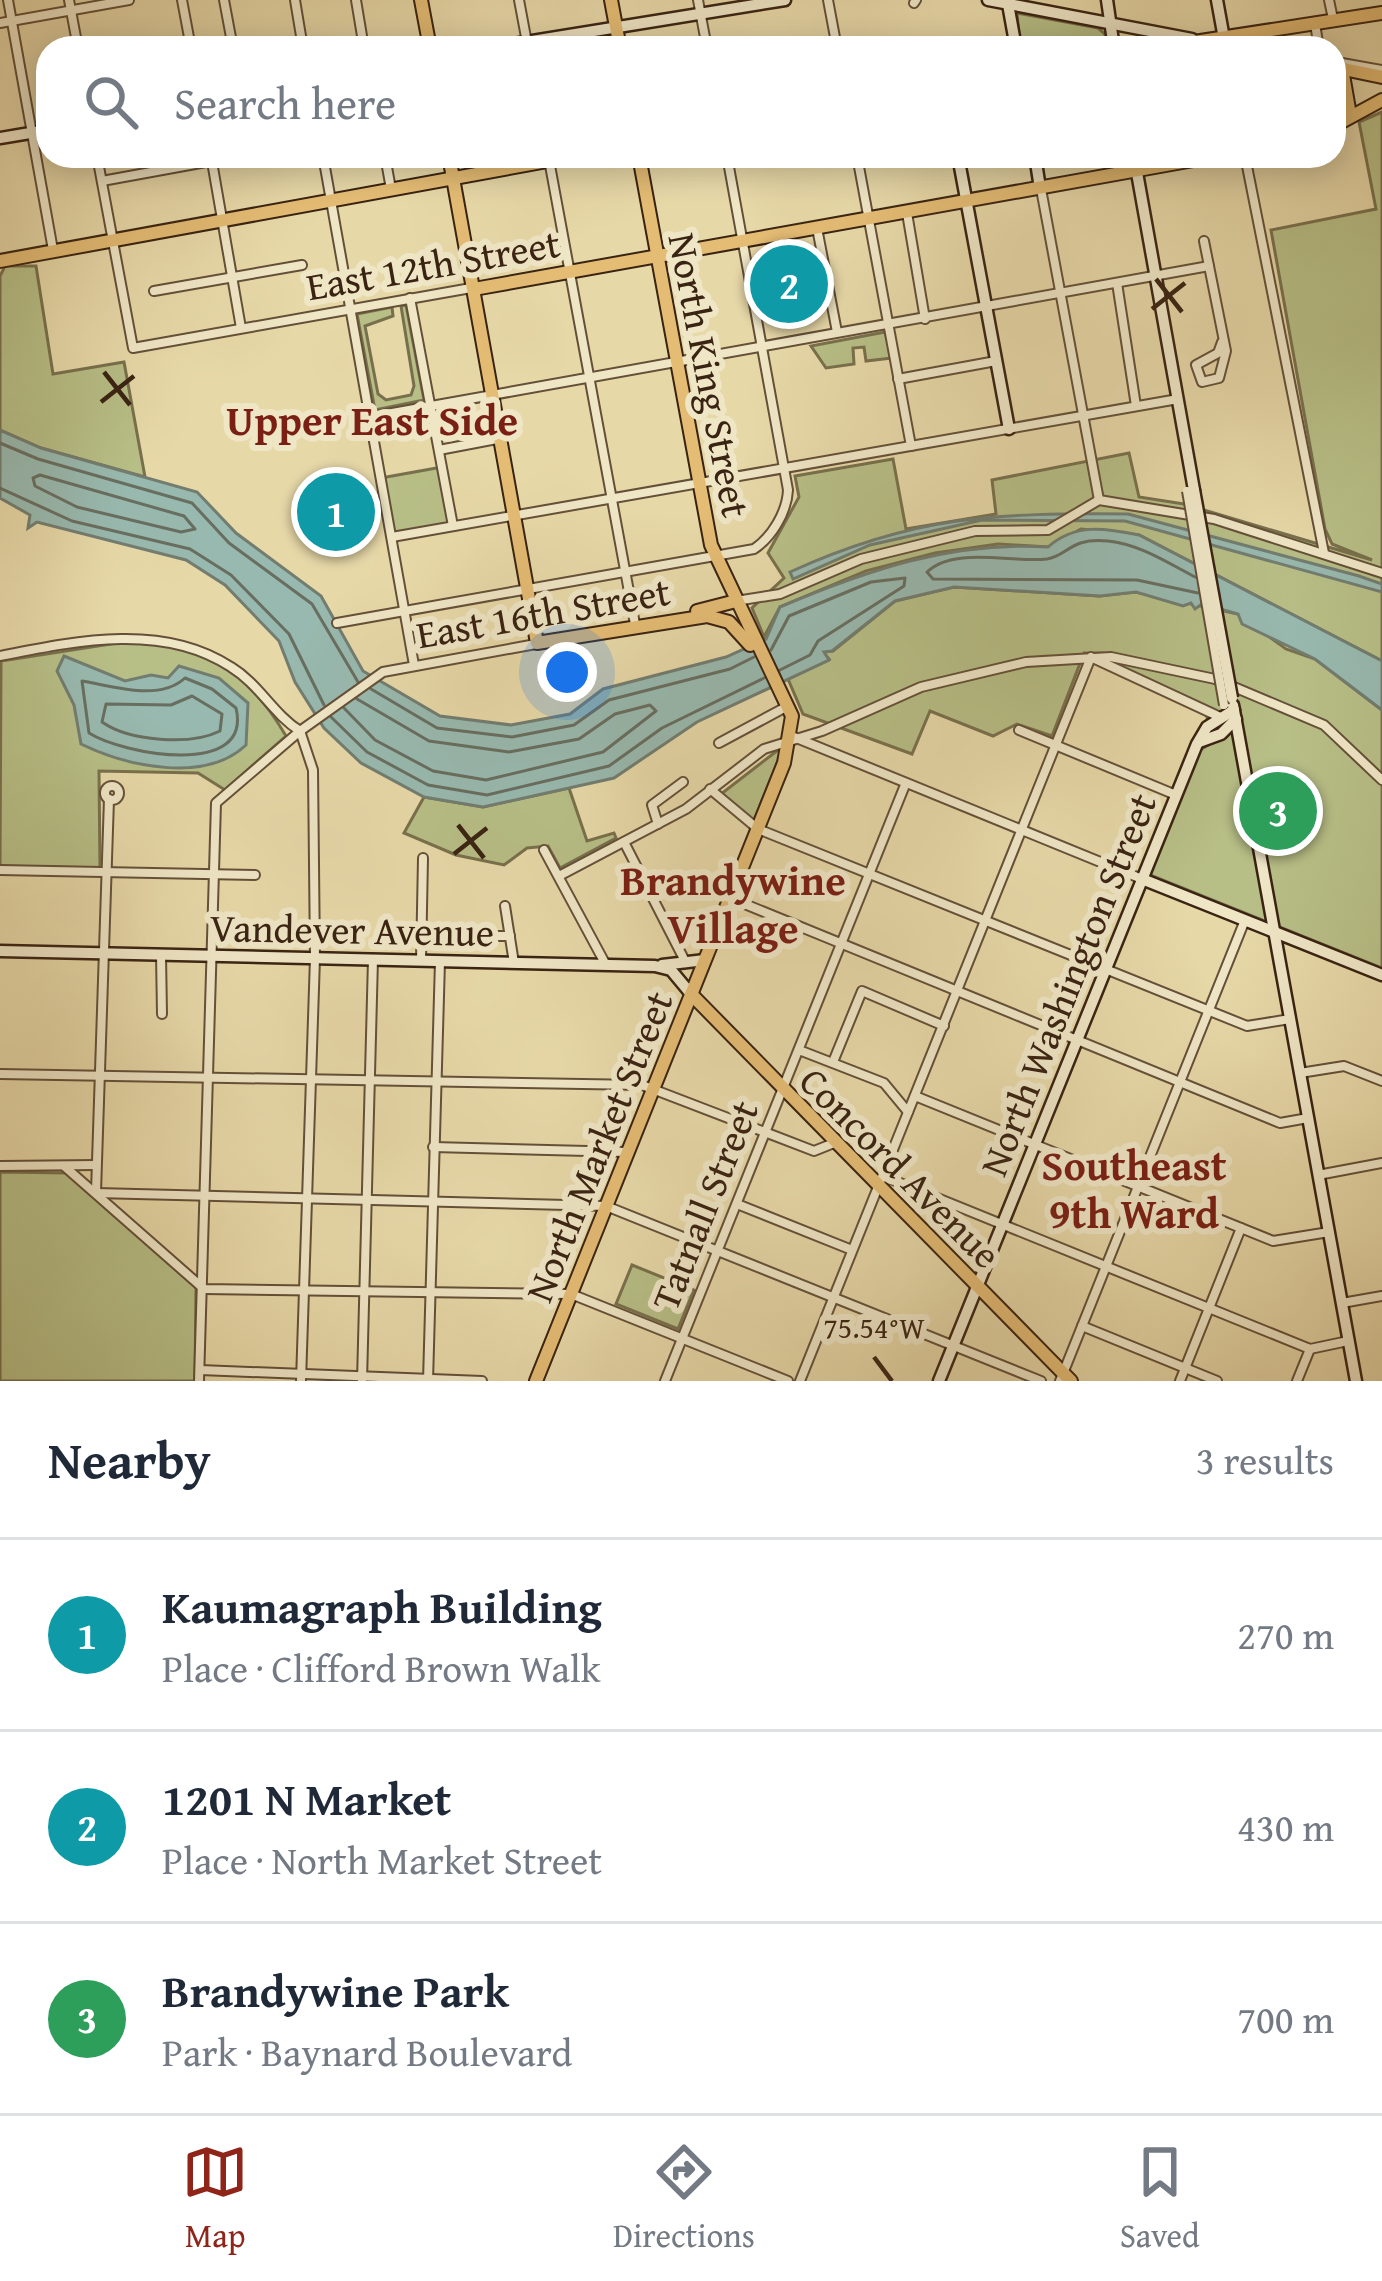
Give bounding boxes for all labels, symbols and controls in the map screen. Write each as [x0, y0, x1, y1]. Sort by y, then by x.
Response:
search box [36, 36, 1346, 168]
icon: search [78, 69, 144, 135]
text: Search here [174, 70, 396, 135]
street label: East 12th Street [302, 214, 564, 314]
street label: North King Street [655, 228, 766, 522]
pin: 2 [750, 239, 828, 329]
district label: Upper East Side [226, 389, 518, 450]
pin: 1 [297, 467, 375, 557]
street label: East 16th Street [412, 562, 674, 662]
your location [537, 642, 597, 702]
pin: 3 [1239, 766, 1317, 856]
street label: North Washington Street [964, 784, 1170, 1184]
district label: Brandywine Village [620, 849, 846, 958]
street label: Vandever Avenue [210, 898, 494, 960]
street label: North Market Street [510, 982, 686, 1310]
street label: Concord Avenue [787, 1053, 1015, 1281]
street label: Tatnall Street [636, 1091, 772, 1319]
district label: Southeast 9th Ward [1041, 1134, 1227, 1243]
text: 75.54°W [823, 1305, 925, 1349]
text: Nearby [48, 1422, 211, 1497]
text: 3 results [1196, 1431, 1334, 1488]
text: Kaumagraph Building [162, 1574, 602, 1639]
text: 1 [77, 1606, 97, 1663]
text: 270 m [1237, 1606, 1334, 1663]
text: Place · Clifford Brown Walk [162, 1639, 601, 1696]
text: 1201 N Market [162, 1766, 451, 1831]
text: 2 [77, 1798, 97, 1855]
text: 430 m [1237, 1798, 1334, 1855]
text: Place · North Market Street [162, 1831, 602, 1888]
text: Brandywine Park [162, 1958, 509, 2023]
text: 3 [77, 1990, 97, 2047]
text: 700 m [1237, 1990, 1334, 2047]
text: Park · Baynard Boulevard [162, 2023, 572, 2080]
tab: Map [182, 2139, 248, 2259]
tab: Directions [613, 2139, 755, 2259]
tab: Saved [1120, 2139, 1200, 2259]

